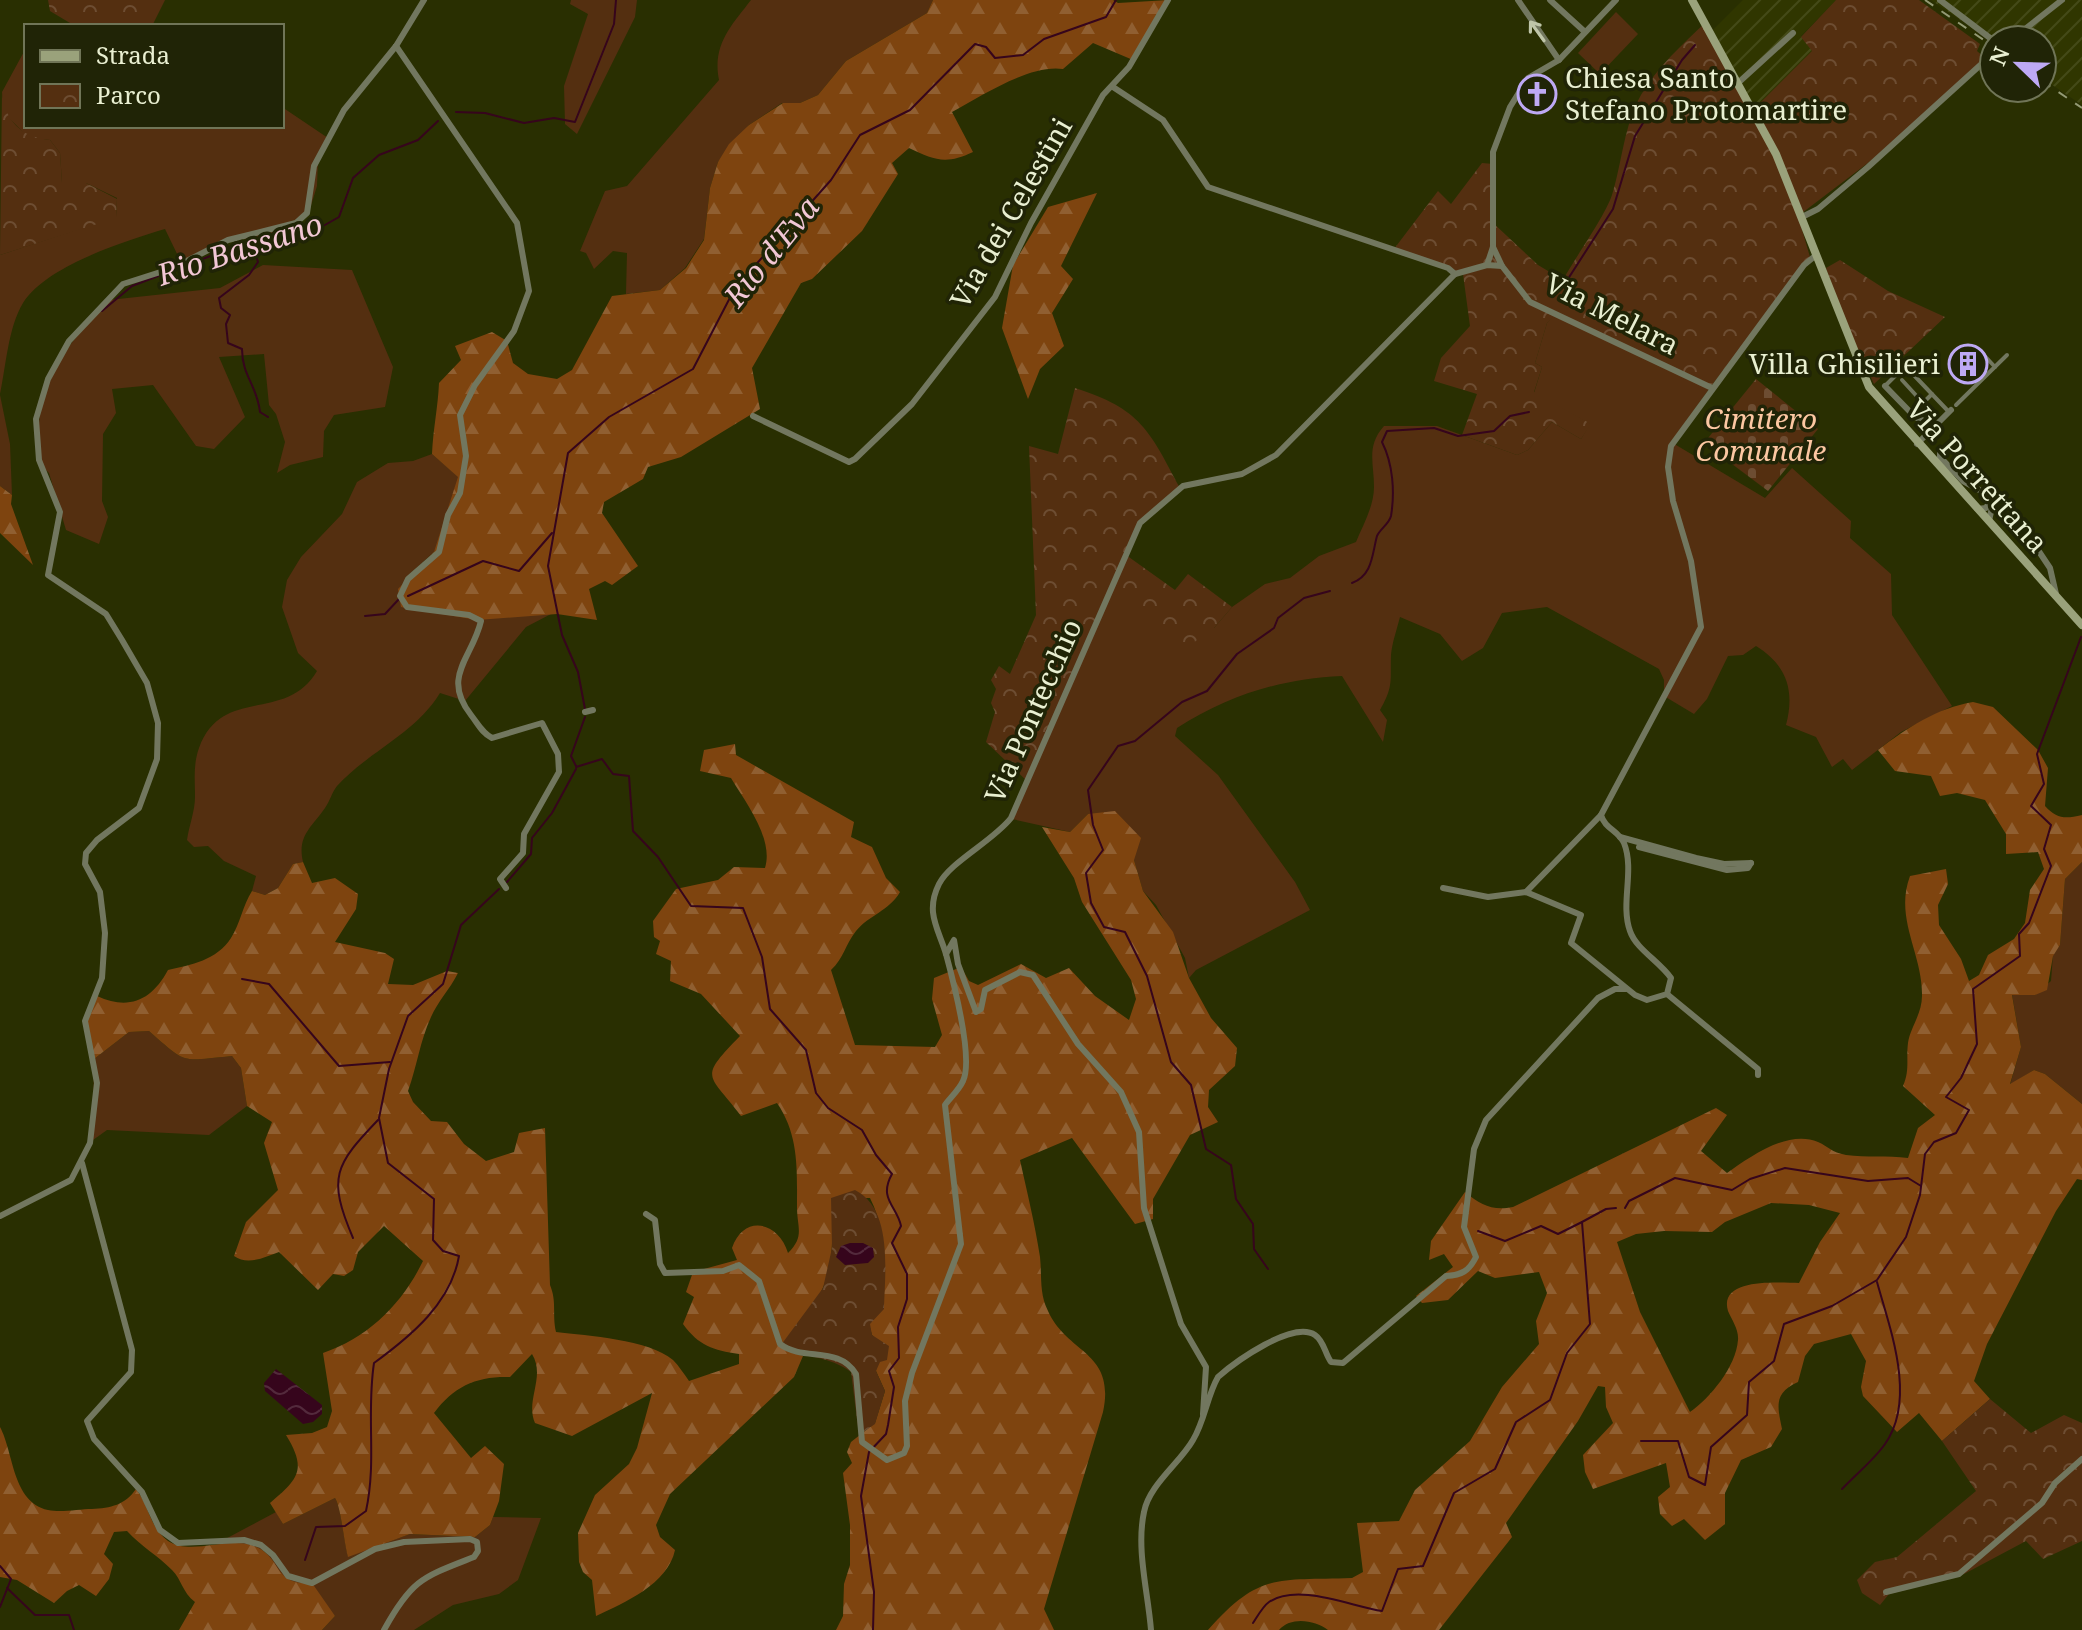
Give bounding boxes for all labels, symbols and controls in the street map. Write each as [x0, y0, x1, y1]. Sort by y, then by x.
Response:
one-way arrow [1529, 20, 1545, 42]
legend [24, 24, 284, 128]
north arrow [1978, 24, 2058, 104]
text: Strada [96, 38, 170, 71]
text: N [1981, 42, 2016, 70]
place label: Chiesa Santo Stefano Protomartire [1565, 58, 1847, 128]
church icon: Chiesa Santo Stefano Protomartire [1516, 73, 1558, 115]
text: Parco [96, 78, 161, 111]
street label: Via dei Celestini [940, 110, 1080, 315]
water label: Rio d'Eva [713, 187, 828, 315]
water label: Rio Bassano [151, 203, 327, 295]
street label: Via Melara [1539, 263, 1686, 363]
building icon: Villa Ghisilieri [1947, 343, 1989, 385]
place label: Villa Ghisilieri [1749, 344, 1940, 382]
street label: Via Porrettana [1899, 390, 2057, 560]
park label: Cimitero Comunale [1696, 399, 1827, 469]
street label: Via Pontecchio [975, 613, 1090, 808]

